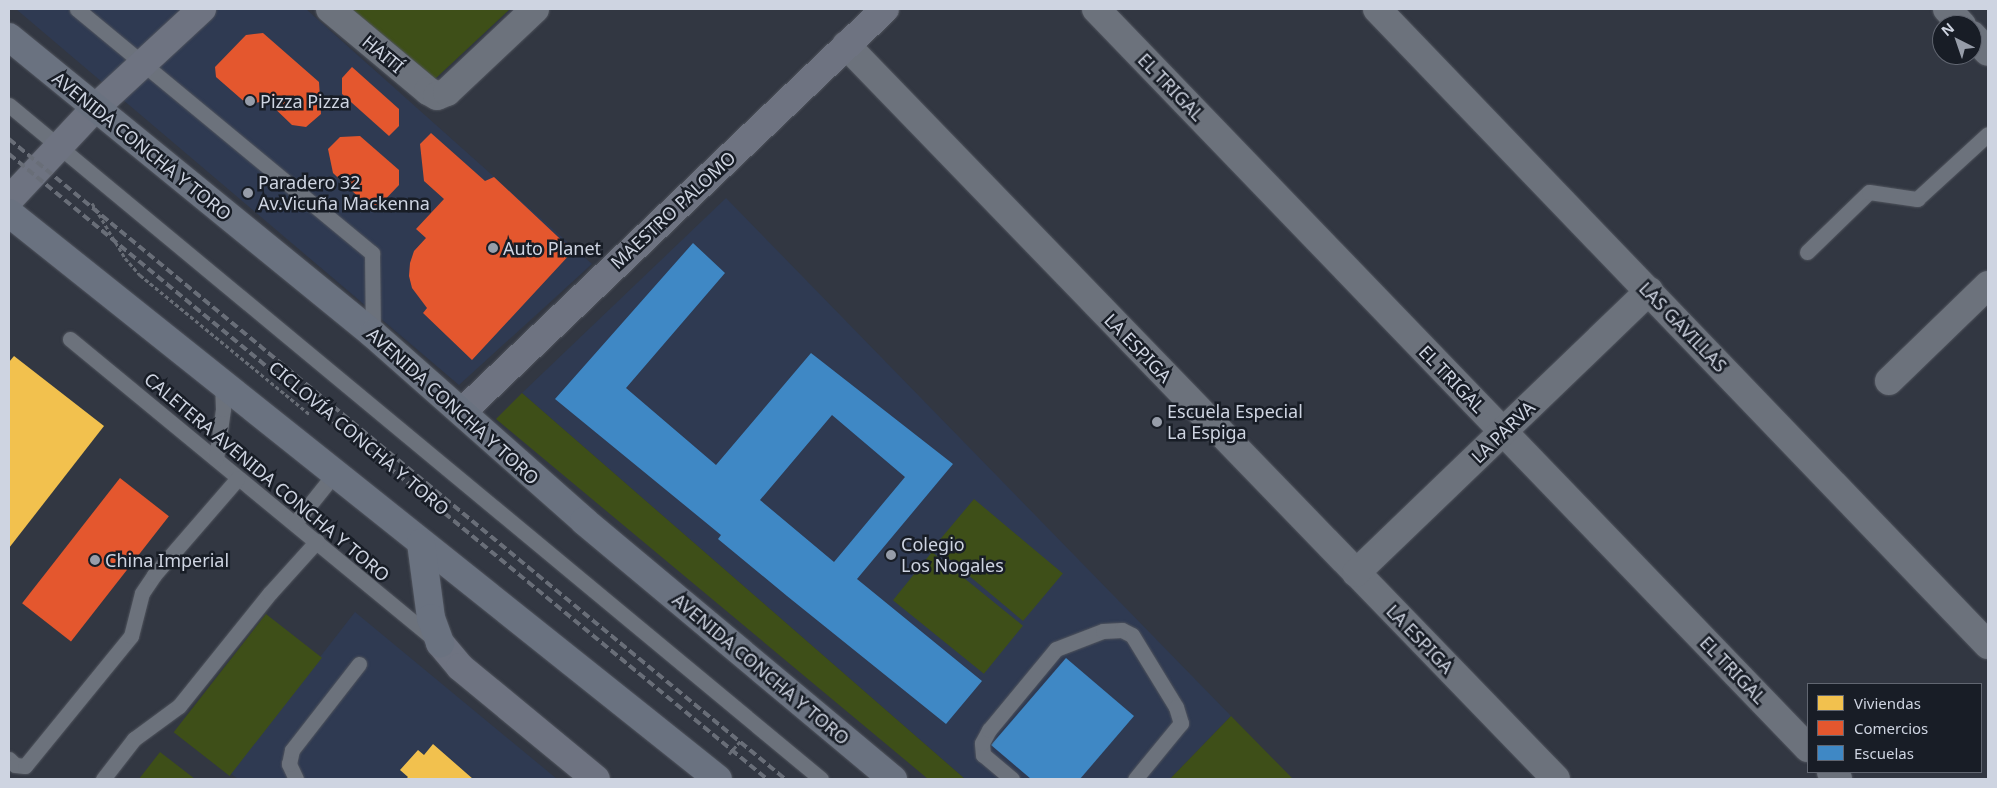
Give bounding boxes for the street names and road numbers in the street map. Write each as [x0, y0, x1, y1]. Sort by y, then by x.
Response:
street label: HAITÍ [358, 31, 408, 77]
street label: EL TRIGAL [1134, 49, 1208, 125]
street label: AVENIDA CONCHA Y TORO [48, 67, 236, 225]
street label: MAESTRO PALOMO [606, 147, 740, 273]
street label: LAS GAVILLAS [1635, 278, 1731, 376]
street label: LA ESPIGA [1100, 309, 1176, 387]
street label: AVENIDA CONCHA Y TORO [363, 323, 543, 489]
street label: EL TRIGAL [1415, 341, 1489, 417]
street label: CICLOVÍA CONCHA Y TORO [265, 356, 453, 520]
street label: CALETERA AVENIDA CONCHA Y TORO [140, 368, 394, 586]
street label: LA PARVA [1467, 396, 1539, 468]
street label: AVENIDA CONCHA Y TORO [668, 589, 854, 749]
street label: LA ESPIGA [1382, 600, 1458, 678]
street label: EL TRIGAL [1696, 632, 1770, 708]

